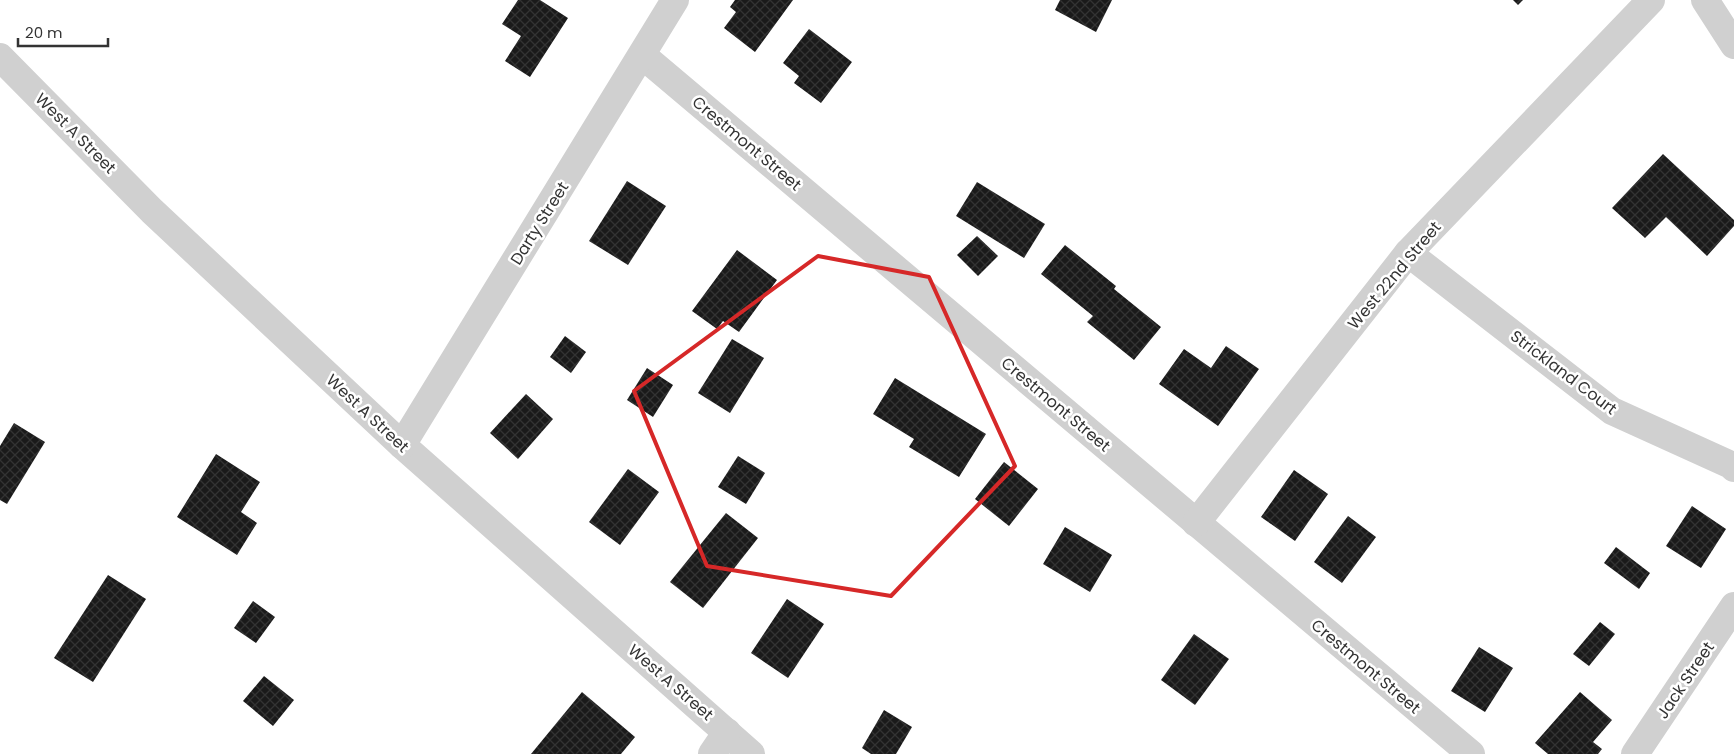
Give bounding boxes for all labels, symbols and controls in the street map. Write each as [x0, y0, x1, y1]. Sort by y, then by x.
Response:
scale bar [18, 15, 108, 47]
text: 20 m [25, 22, 63, 43]
street label: West A Street [30, 88, 121, 179]
street label: Crestmont Street [687, 91, 806, 196]
street label: Darty Street [505, 177, 574, 269]
street label: West 22nd Street [1342, 216, 1447, 334]
street label: Strickland Court [1506, 325, 1622, 420]
street label: Crestmont Street [996, 352, 1115, 457]
street label: West A Street [321, 369, 414, 458]
street label: Crestmont Street [1306, 614, 1425, 719]
street label: Jack Street [1651, 637, 1720, 723]
street label: West A Street [623, 639, 718, 726]

